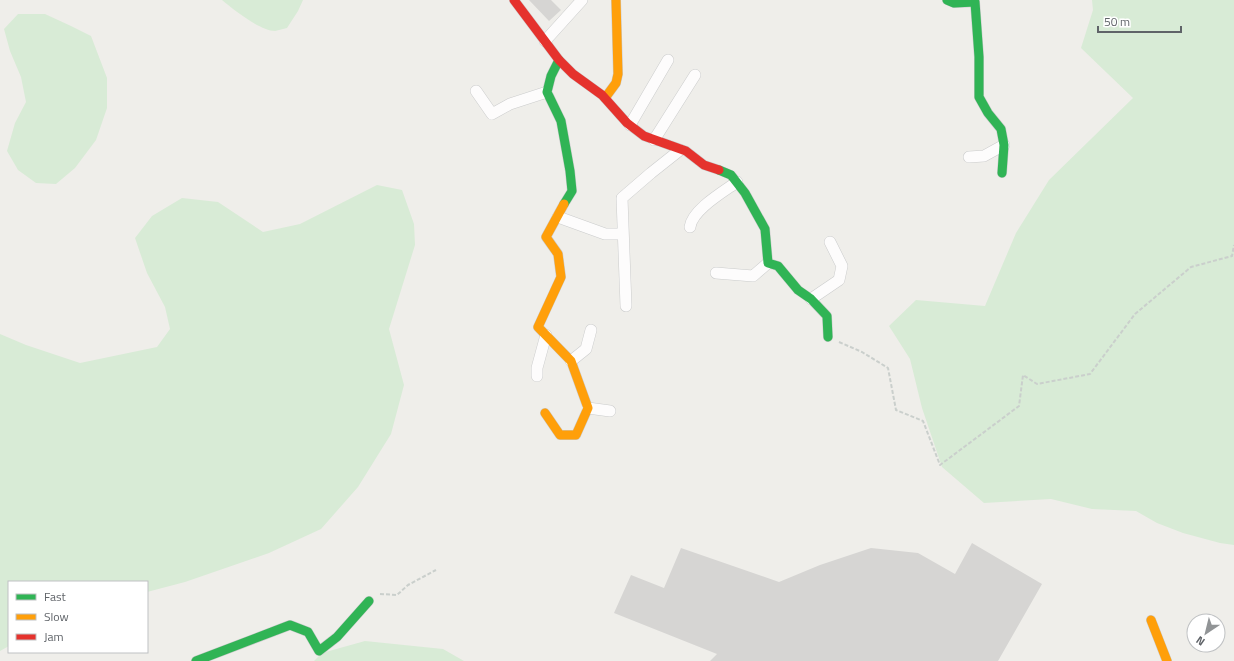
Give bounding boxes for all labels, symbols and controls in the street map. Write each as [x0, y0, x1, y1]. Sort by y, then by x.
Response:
scale bar [1098, 8, 1181, 34]
text: 50 m [1104, 12, 1130, 31]
legend [8, 581, 148, 653]
text: Fast [44, 587, 67, 606]
text: Slow [44, 607, 69, 626]
north arrow [1186, 613, 1226, 653]
text: Jam [44, 627, 64, 646]
text: N [1193, 632, 1208, 650]

